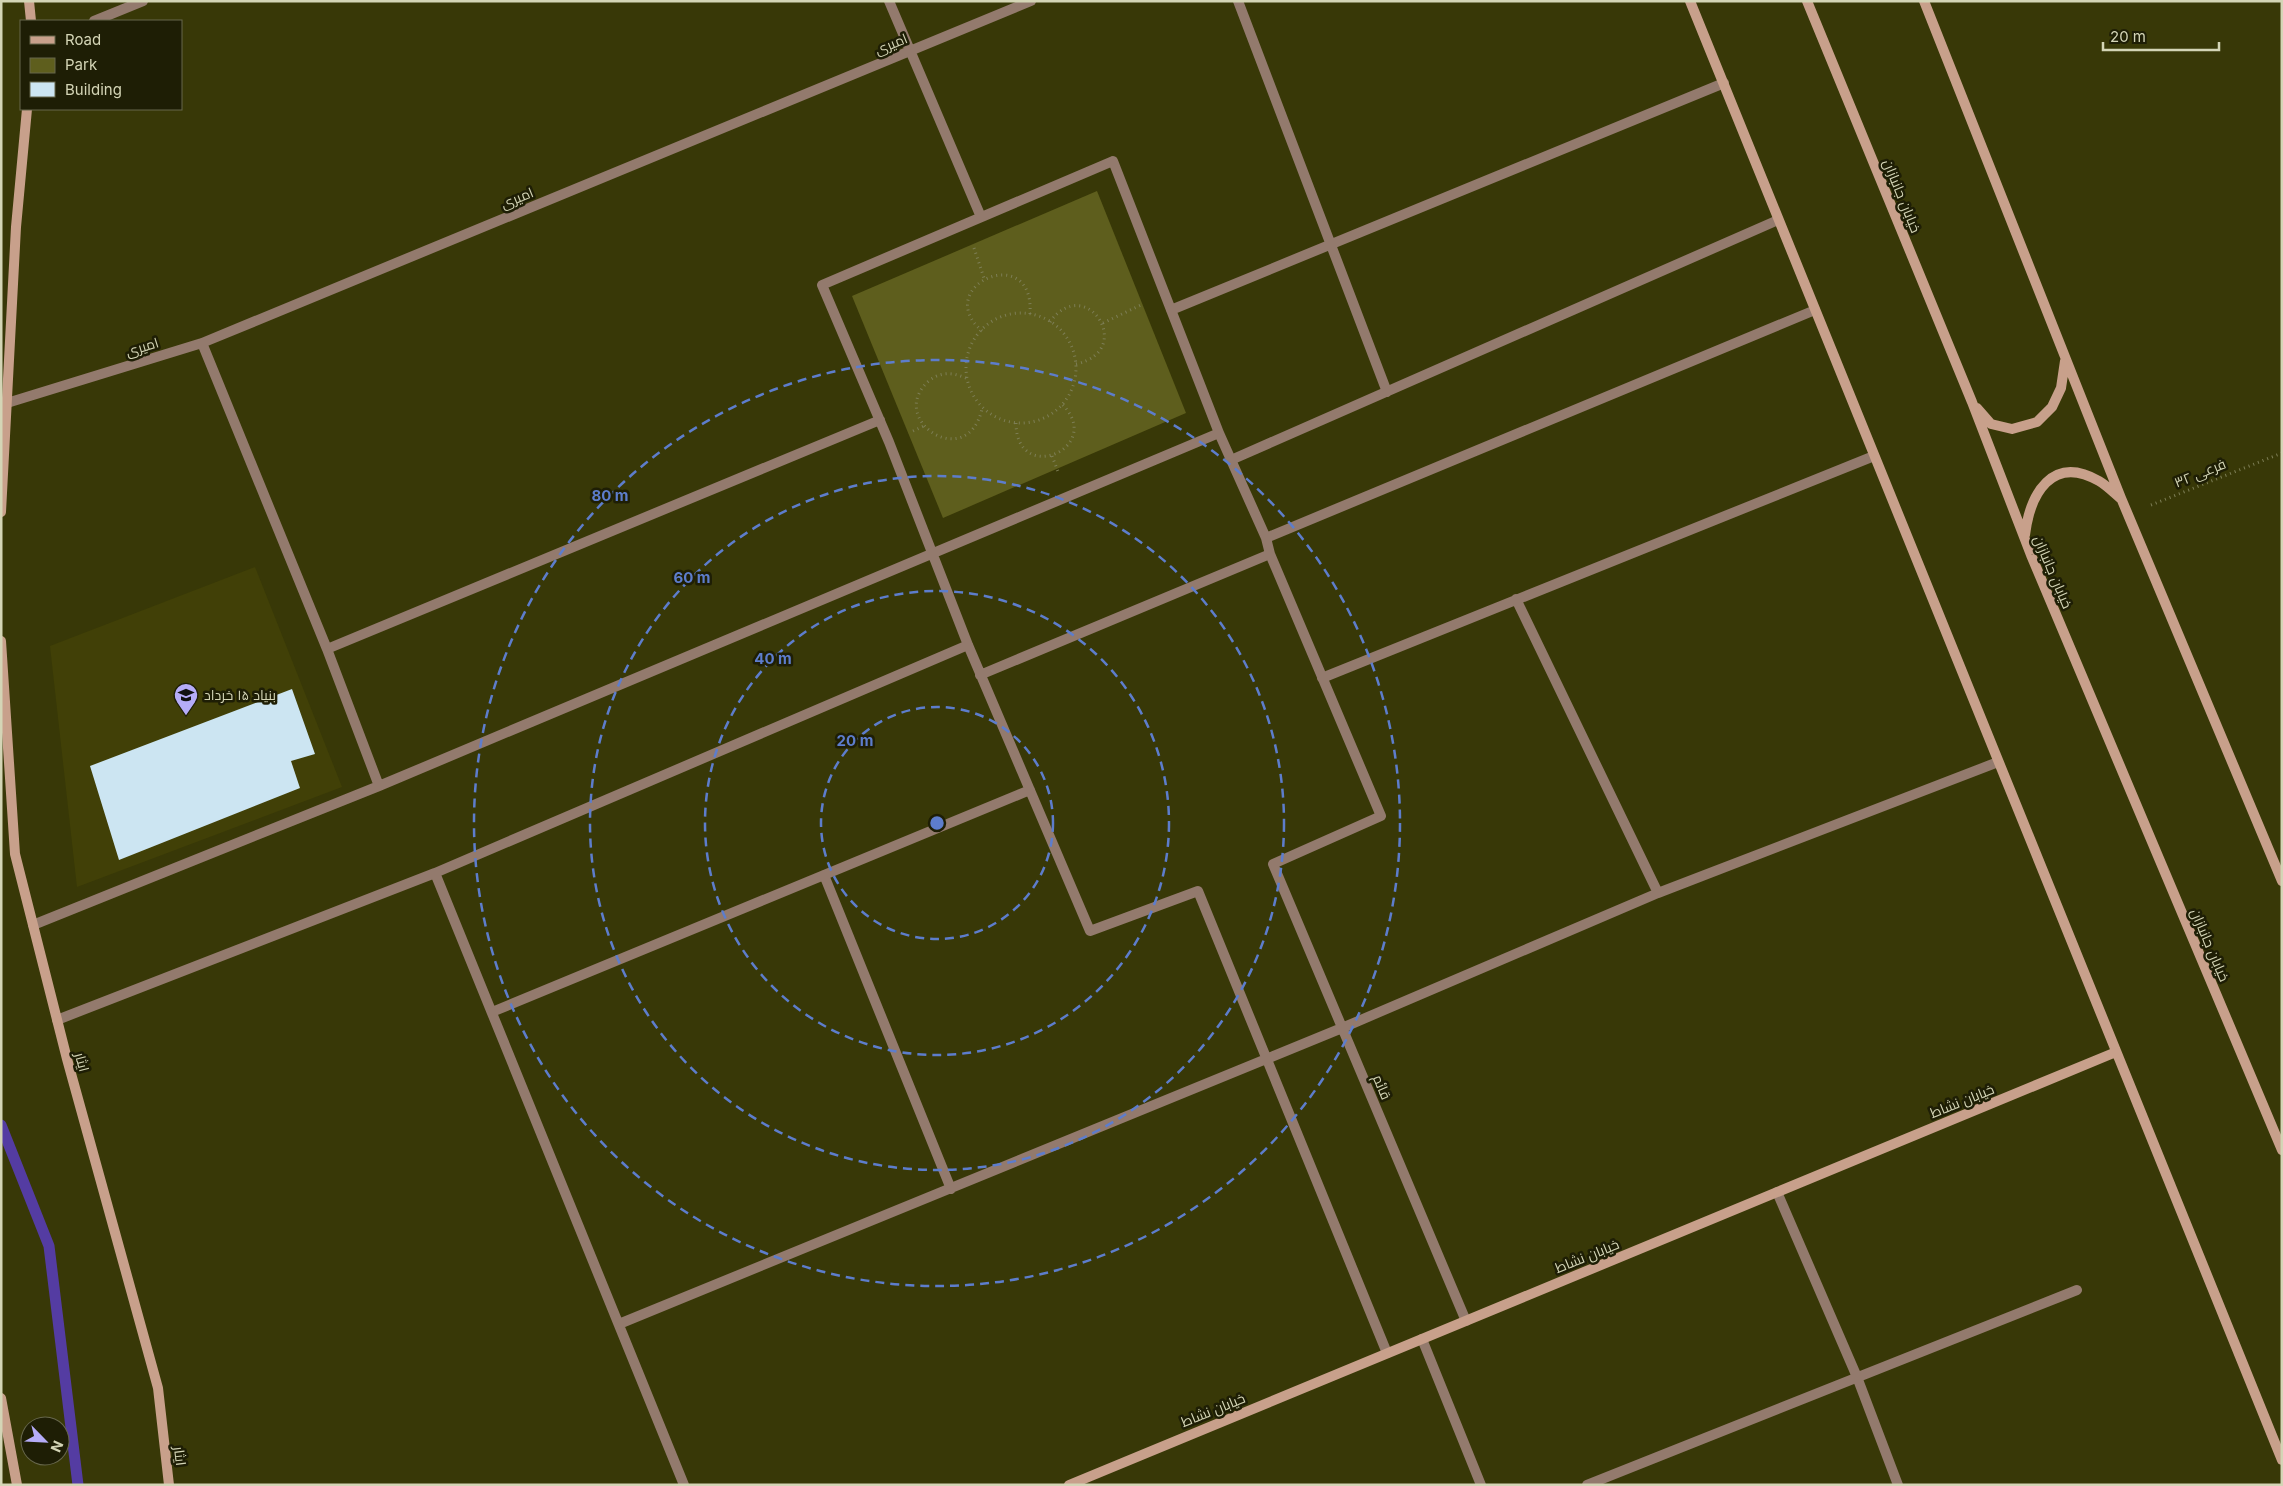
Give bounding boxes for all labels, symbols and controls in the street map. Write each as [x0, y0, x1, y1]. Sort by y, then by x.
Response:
legend [20, 20, 182, 110]
scale bar [2103, 20, 2219, 52]
text: 20 m [2110, 27, 2146, 46]
street label: امیری [872, 29, 910, 58]
text: Road [65, 30, 101, 49]
text: Park [65, 55, 98, 74]
text: Building [65, 80, 122, 99]
street label: خیابان جانبازان [1880, 157, 1925, 235]
street label: امیری [498, 183, 536, 212]
street label: امیری [123, 333, 160, 360]
street label: فرعی ۳۲ [2172, 455, 2228, 491]
text: 80 m [591, 486, 629, 505]
street label: خیابان جانبازان [2030, 533, 2076, 611]
text: 60 m [673, 568, 711, 587]
text: 40 m [754, 649, 792, 668]
school or university icon: بنیاد ۱۵ خرداد [173, 682, 199, 716]
place label: بنیاد ۱۵ خرداد [204, 686, 276, 703]
text: 20 m [837, 731, 873, 750]
centre of rings [928, 814, 946, 832]
street label: خیابان جانبازان [2187, 906, 2233, 984]
street label: ایثار [71, 1049, 93, 1073]
street label: قائم [1368, 1072, 1395, 1103]
street label: خیابان نشاط [1927, 1080, 1996, 1121]
street label: خیابان نشاط [1552, 1235, 1621, 1276]
street label: خیابان نشاط [1178, 1389, 1247, 1430]
north arrow [20, 1416, 70, 1466]
text: N [47, 1438, 67, 1455]
street label: ایثار [171, 1444, 190, 1467]

